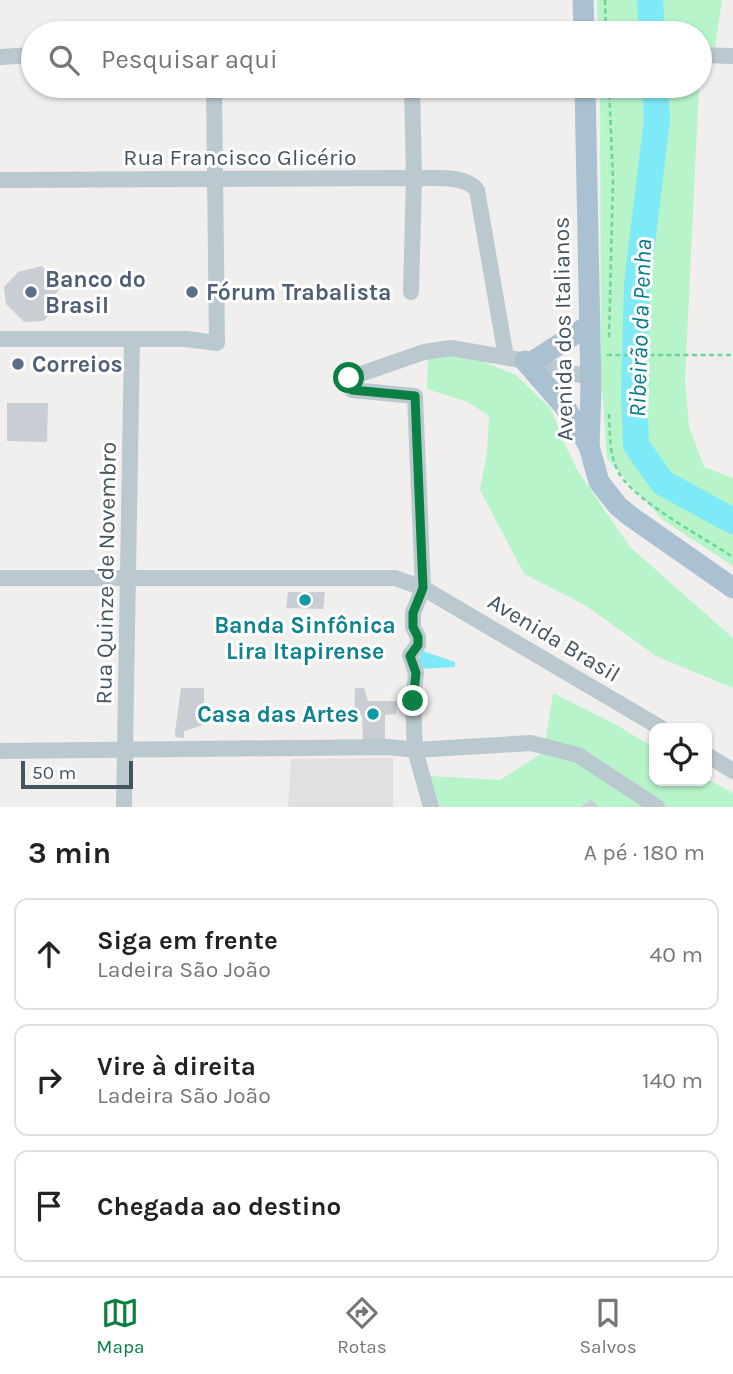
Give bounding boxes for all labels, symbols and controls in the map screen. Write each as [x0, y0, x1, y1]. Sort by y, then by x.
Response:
search box [21, 21, 712, 98]
icon: search [45, 41, 83, 79]
text: Pesquisar aqui [101, 44, 278, 75]
street label: Rua Francisco Glicério [123, 144, 357, 171]
street label: Avenida dos Italianos [548, 217, 578, 441]
water label: Ribeirão da Penha [623, 238, 657, 418]
place label: Banco do Brasil [45, 266, 146, 319]
place label: Fórum Trabalista [206, 279, 392, 306]
marker: Banco do Brasil [23, 284, 39, 300]
marker: Fórum Trabalista [184, 284, 200, 300]
place label: Correios [32, 351, 123, 378]
marker: Correios [10, 356, 26, 372]
route start [333, 362, 364, 393]
street label: Rua Quinze de Novembro [90, 441, 122, 705]
street label: Avenida Brasil [483, 588, 625, 688]
marker: Banda Sinfônica Lira Itapirense [297, 592, 313, 608]
place label: Banda Sinfônica Lira Itapirense [214, 612, 396, 665]
route end [397, 685, 428, 716]
place label: Casa das Artes [197, 701, 359, 728]
marker: Casa das Artes [365, 706, 381, 722]
map controls [649, 723, 712, 786]
button: locate [649, 723, 712, 786]
scale bar [21, 758, 133, 790]
text: 50 m [32, 762, 76, 784]
text: 3 min [28, 835, 111, 871]
text: A pé · 180 m [584, 839, 705, 866]
text: Siga em frente [97, 925, 278, 956]
icon: ahead [30, 935, 68, 973]
text: 40 m [650, 941, 703, 968]
text: Ladeira São João [97, 956, 271, 983]
text: Vire à direita [97, 1051, 256, 1082]
icon: right [30, 1061, 68, 1099]
text: 140 m [642, 1067, 703, 1094]
text: Ladeira São João [97, 1082, 271, 1109]
icon: arrive [30, 1187, 68, 1225]
text: Chegada ao destino [97, 1191, 341, 1222]
tab: Mapa [96, 1294, 144, 1358]
tab: Rotas [337, 1294, 387, 1358]
tab: Salvos [579, 1294, 637, 1358]

